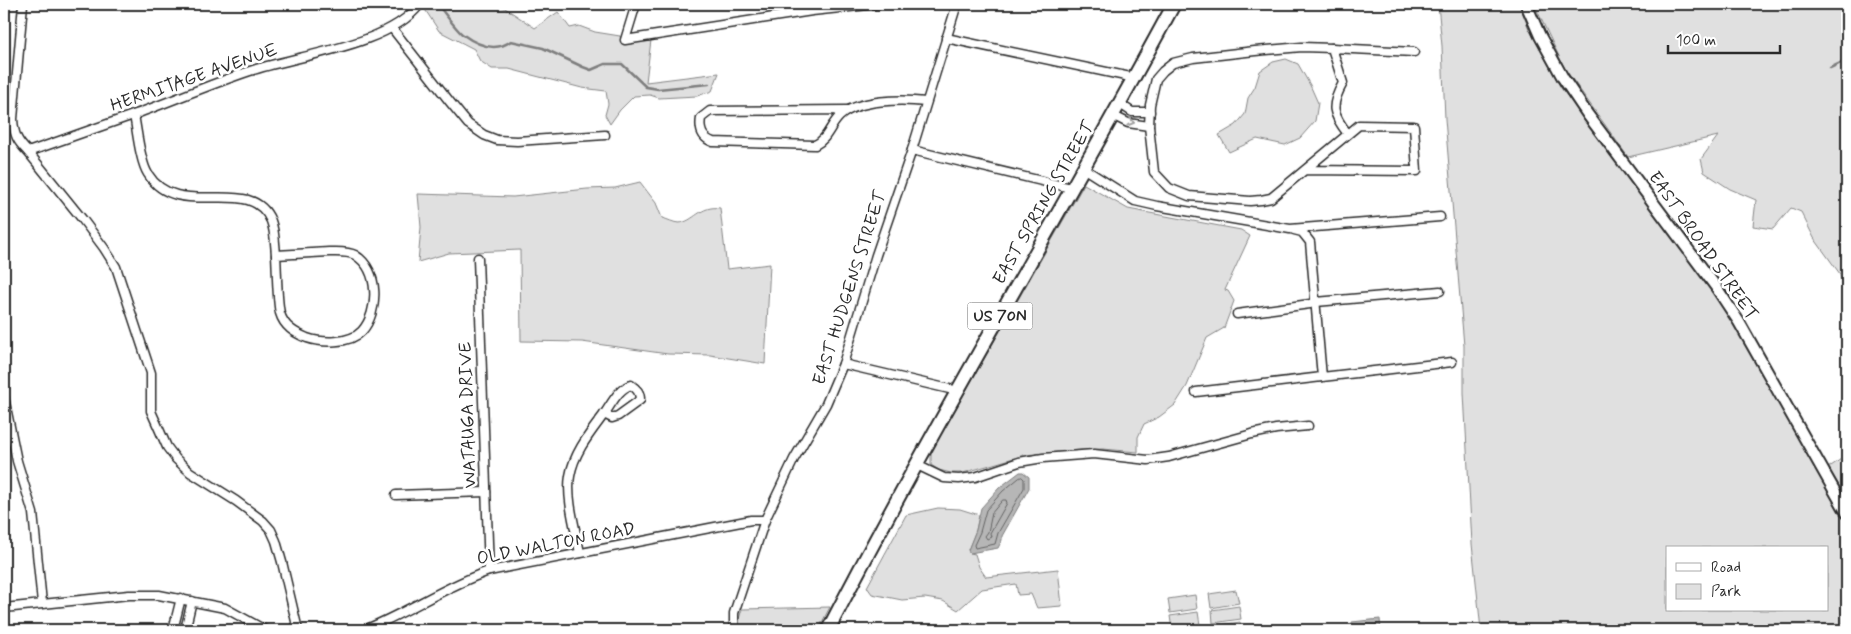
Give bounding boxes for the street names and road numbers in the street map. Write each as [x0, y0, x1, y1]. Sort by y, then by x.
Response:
street label: HERMITAGE AVENUE [107, 38, 281, 118]
street label: EAST SPRING STREET [987, 116, 1101, 289]
street label: EAST BROAD STREET [1642, 167, 1764, 325]
street label: EAST HUDGENS STREET [807, 187, 893, 388]
road number: US 70N [968, 302, 1032, 330]
street label: WATAUGA DRIVE [453, 342, 483, 488]
street label: OLD WALTON ROAD [475, 517, 637, 571]

